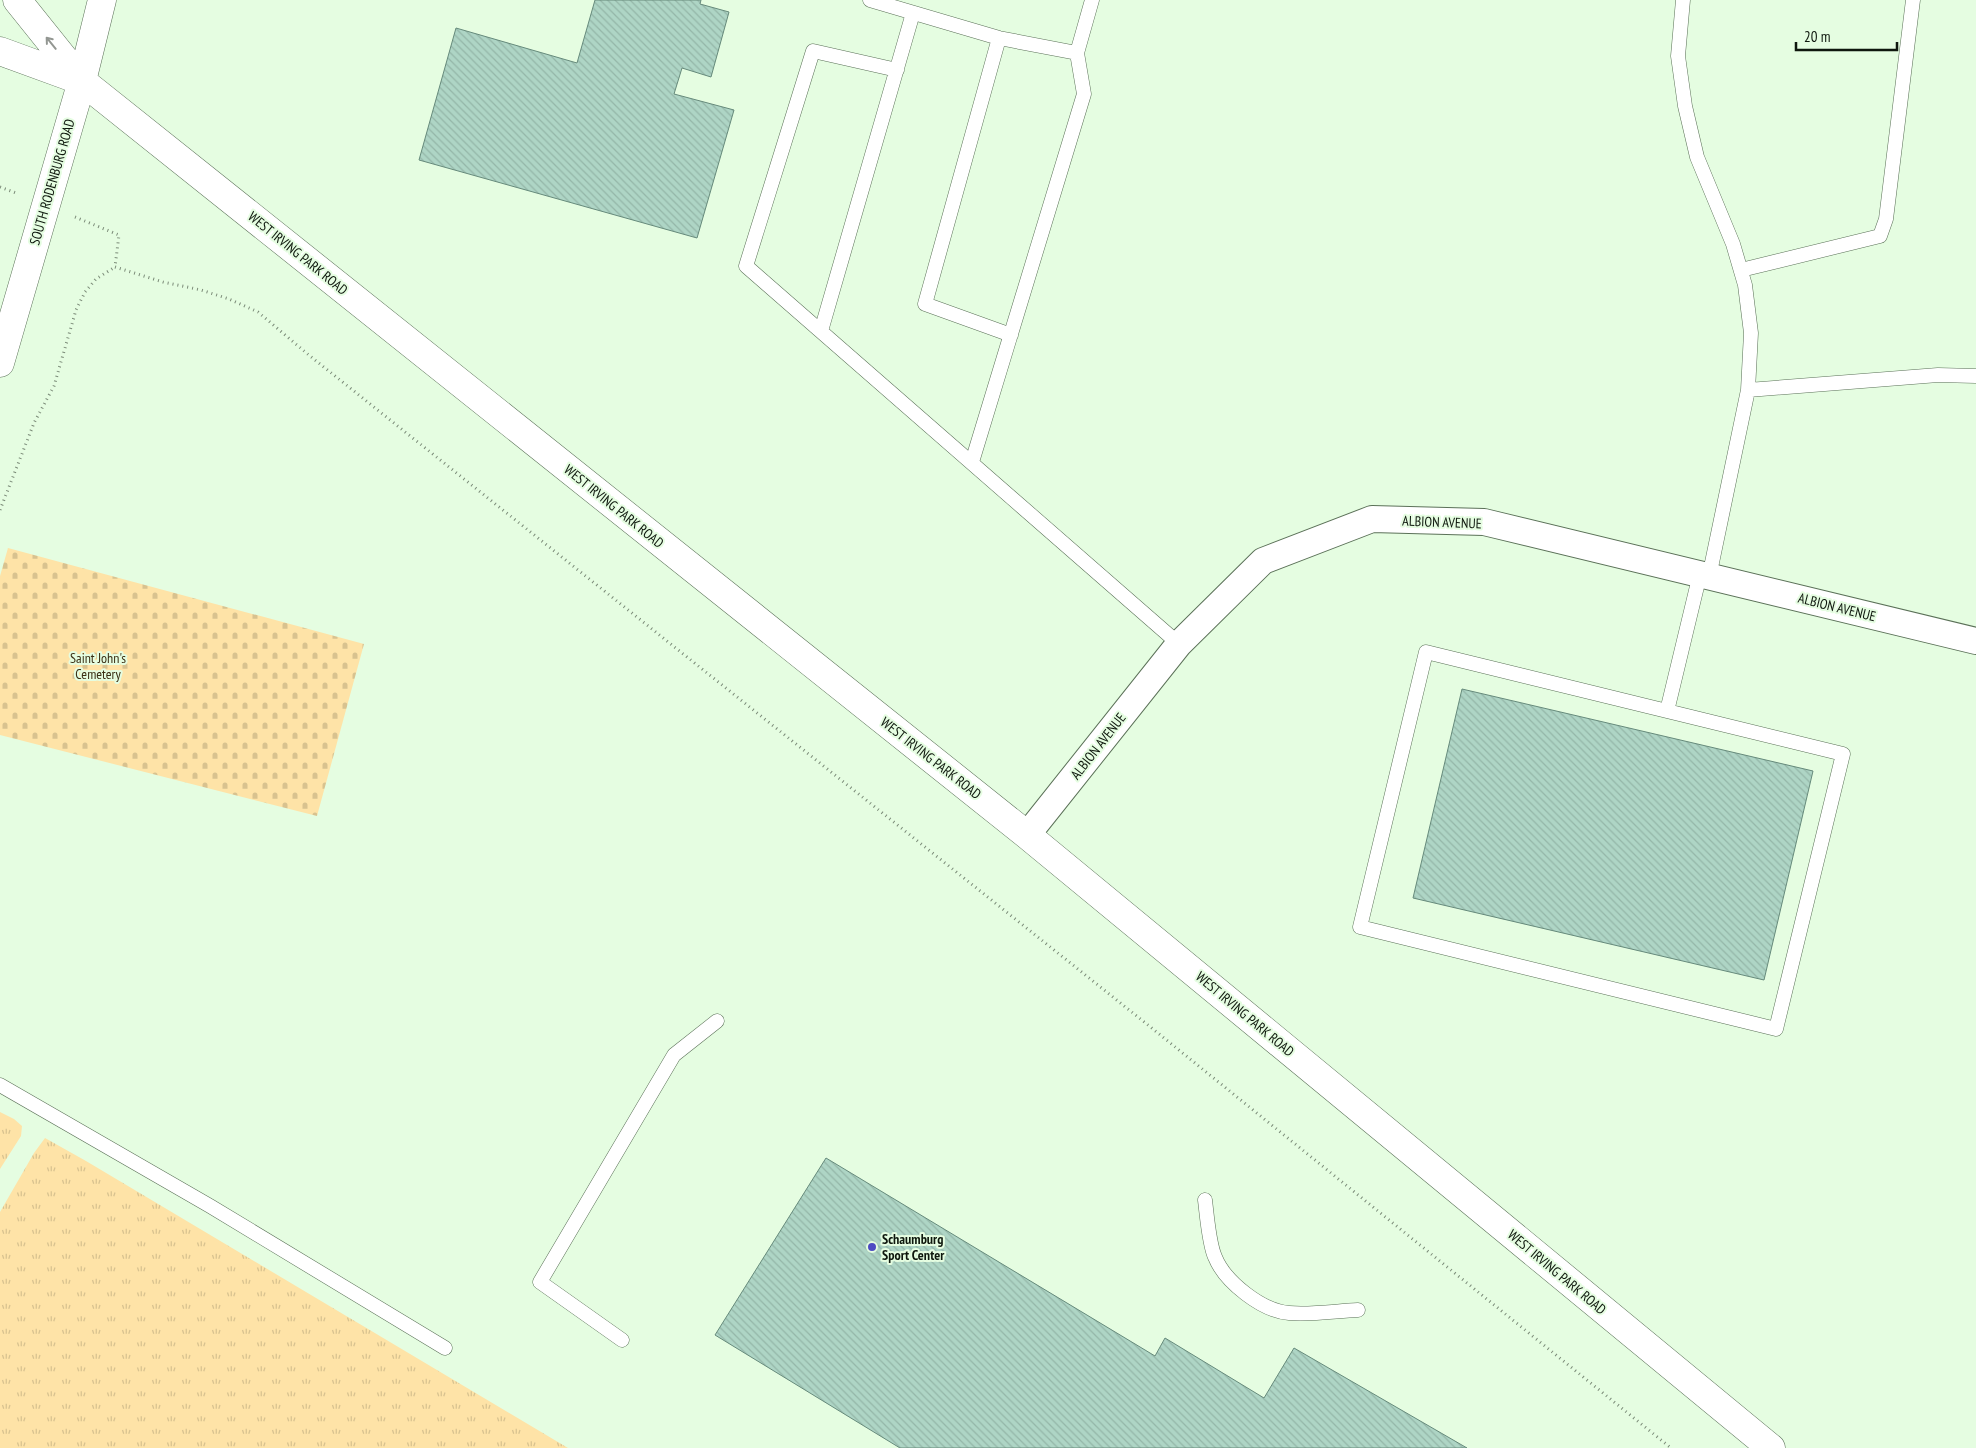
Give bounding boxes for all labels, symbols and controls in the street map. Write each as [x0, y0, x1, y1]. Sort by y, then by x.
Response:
scale bar [1796, 20, 1897, 52]
text: 20 m [1804, 27, 1830, 46]
one-way arrow [46, 37, 57, 50]
street label: SOUTH RODENBURG ROAD [25, 117, 79, 247]
street label: WEST IRVING PARK ROAD [245, 207, 351, 299]
street label: WEST IRVING PARK ROAD [561, 460, 667, 552]
street label: ALBION AVENUE [1402, 512, 1482, 532]
street label: ALBION AVENUE [1796, 589, 1878, 625]
park label: Saint John's Cemetery [70, 649, 126, 683]
street label: ALBION AVENUE [1066, 709, 1130, 783]
street label: WEST IRVING PARK ROAD [877, 713, 985, 803]
street label: WEST IRVING PARK ROAD [1192, 968, 1298, 1060]
street label: WEST IRVING PARK ROAD [1504, 1226, 1610, 1318]
place label: Schaumburg Sport Center [882, 1230, 945, 1264]
marker: Schaumburg Sport Center [866, 1241, 878, 1253]

